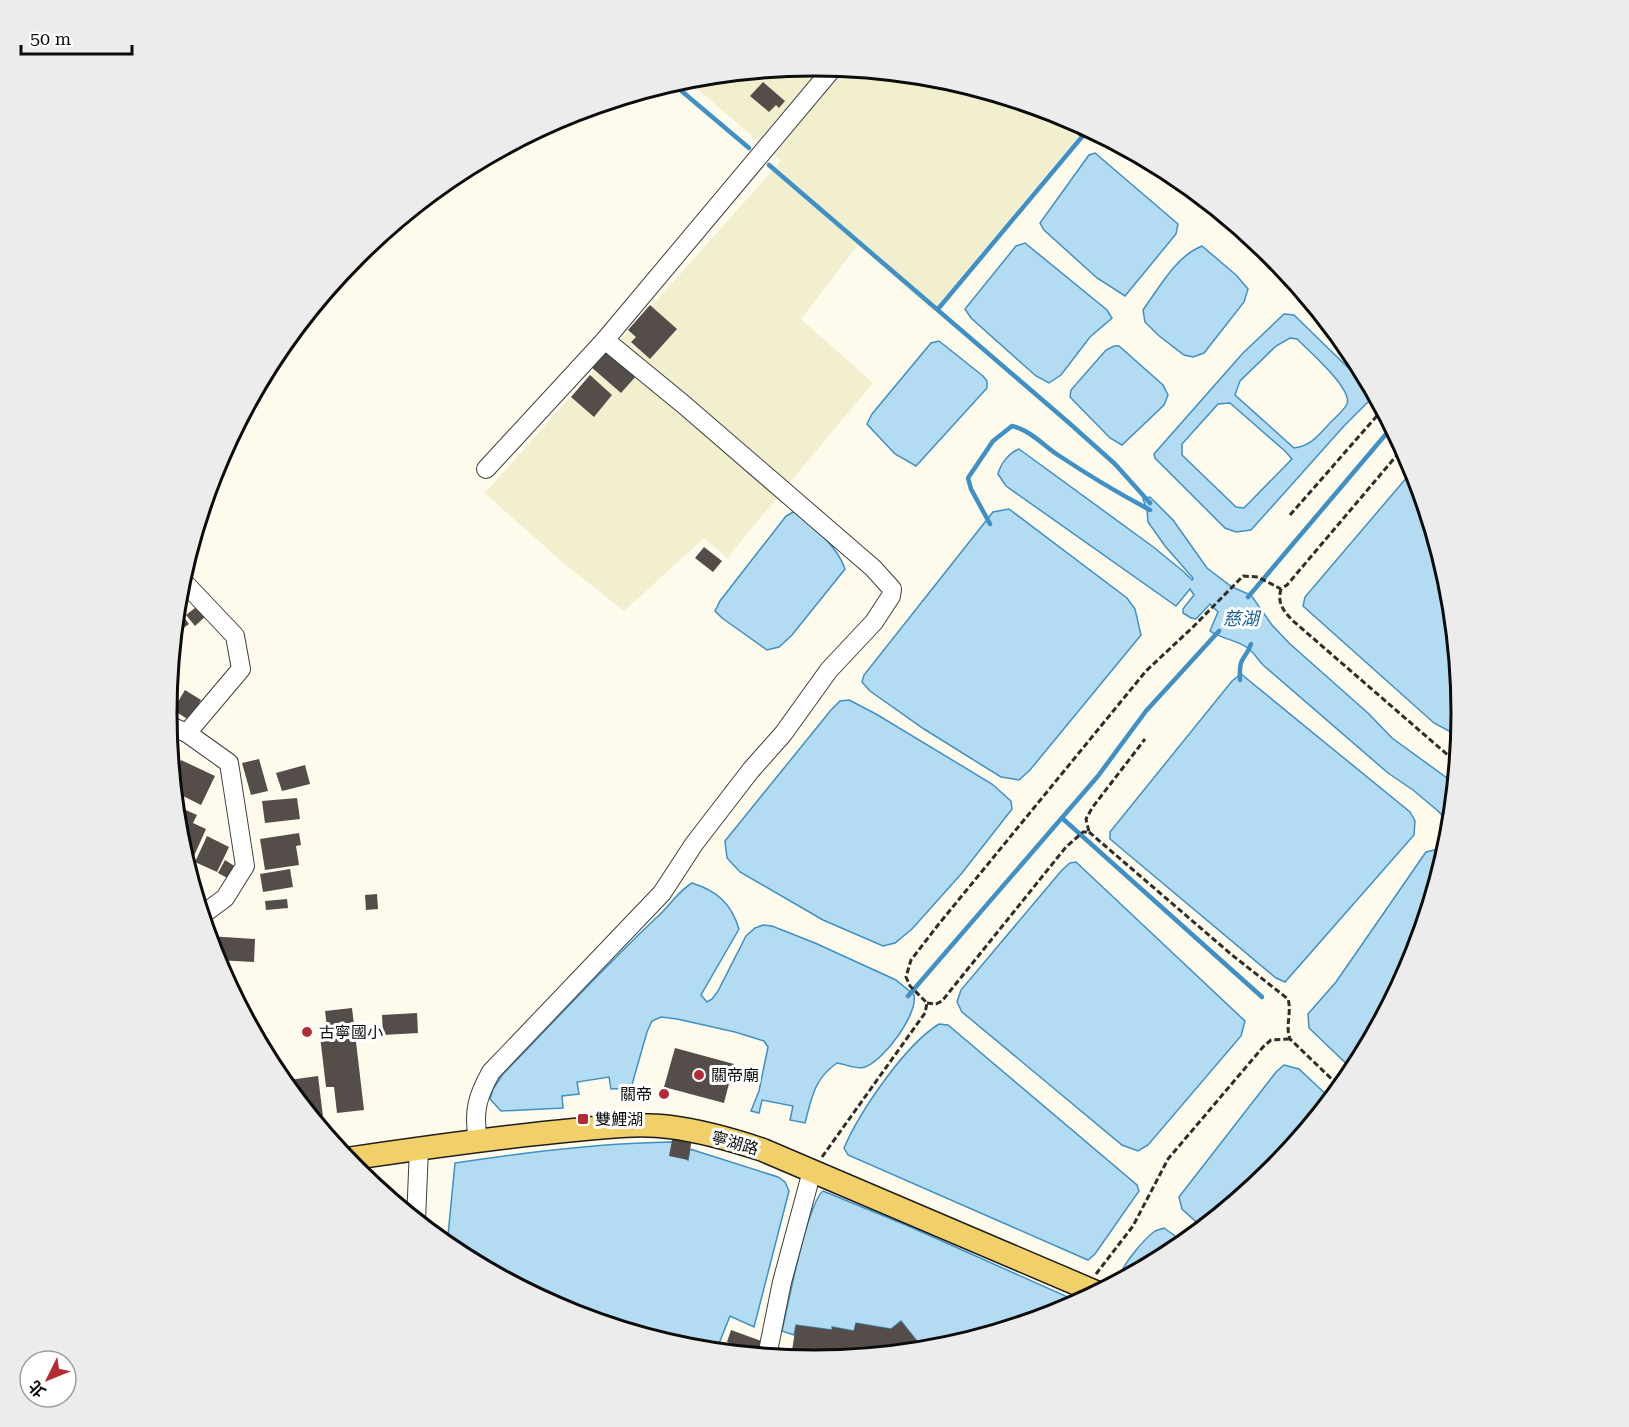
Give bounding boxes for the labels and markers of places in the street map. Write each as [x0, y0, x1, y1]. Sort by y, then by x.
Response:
place label: 古寧國小 [319, 1023, 383, 1042]
marker: 古寧國小 [300, 1025, 314, 1039]
place label: 關帝廟 [711, 1066, 759, 1085]
marker: 關帝廟 [692, 1068, 706, 1082]
place label: 關帝 [620, 1085, 652, 1104]
marker: 關帝 [657, 1087, 671, 1101]
place label: 雙鯉湖 [595, 1110, 643, 1129]
marker: 雙鯉湖 [576, 1112, 590, 1126]

